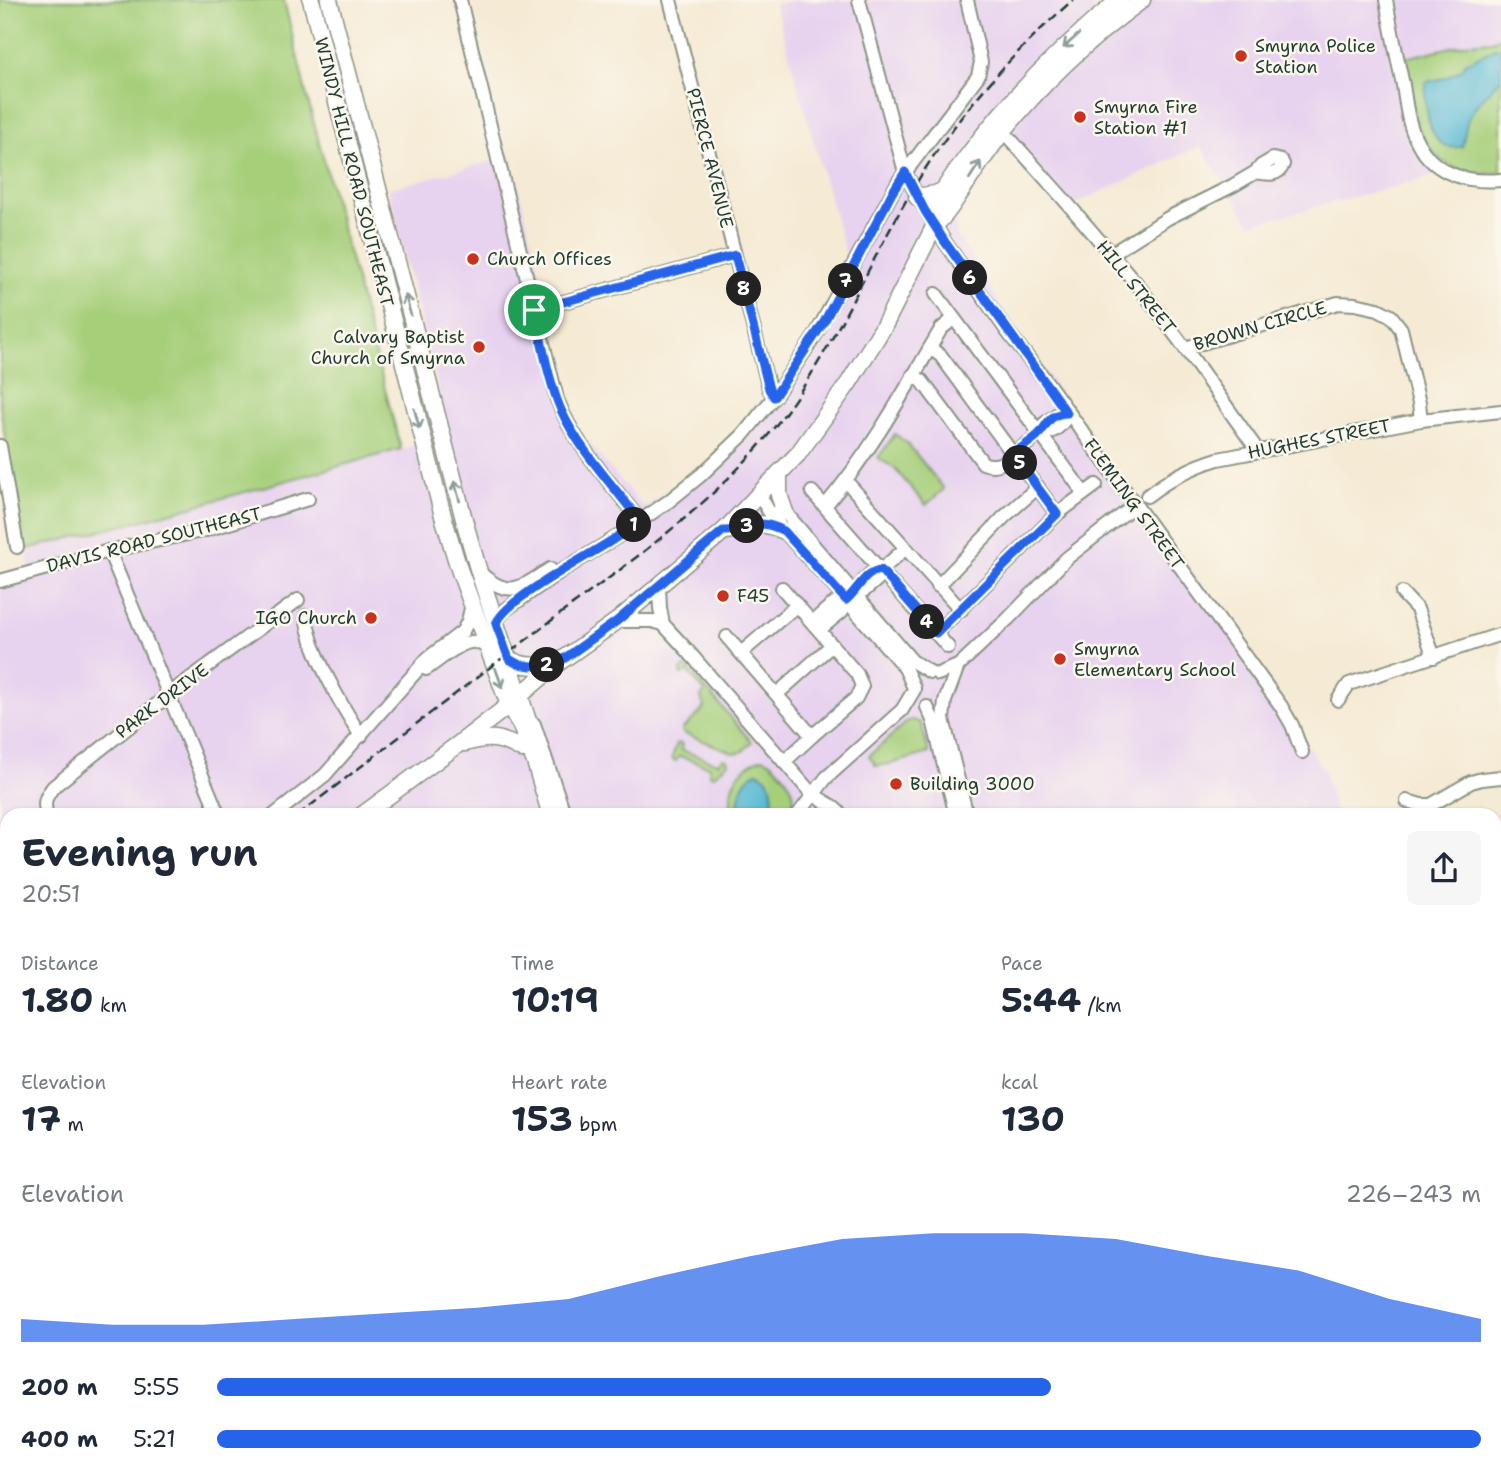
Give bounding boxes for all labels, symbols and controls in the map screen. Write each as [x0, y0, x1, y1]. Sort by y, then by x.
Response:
one-way arrow [1062, 33, 1080, 49]
place label: Smyrna Police Station [1255, 34, 1376, 79]
street label: WINDY HILL ROAD SOUTHEAST [309, 35, 399, 309]
marker: Smyrna Police Station [1233, 48, 1249, 64]
street label: PIERCE AVENUE [681, 85, 739, 231]
place label: Smyrna Fire Station #1 [1094, 95, 1198, 140]
marker: Smyrna Fire Station #1 [1072, 109, 1088, 125]
one-way arrow [968, 161, 982, 180]
street label: HILL STREET [1091, 235, 1181, 339]
place label: Church Offices [487, 247, 612, 271]
marker: Church Offices [465, 251, 481, 267]
pin: 6 [953, 260, 988, 296]
pin: 7 [828, 264, 864, 298]
text: 6 [963, 265, 976, 290]
text: 7 [839, 268, 852, 293]
pin: 8 [726, 272, 762, 306]
text: 8 [737, 276, 750, 301]
pin [504, 280, 564, 340]
icon: arrive [515, 291, 553, 329]
one-way arrow [401, 294, 414, 317]
street label: BROWN CIRCLE [1191, 295, 1329, 357]
place label: Calvary Baptist Church of Smyrna [311, 325, 465, 370]
marker: Calvary Baptist Church of Smyrna [471, 339, 487, 355]
one-way arrow [411, 407, 424, 430]
street label: HUGHES STREET [1246, 413, 1392, 465]
street label: FLEMING STREET [1078, 434, 1190, 574]
pin: 5 [1002, 446, 1038, 480]
text: 5 [1014, 450, 1025, 475]
one-way arrow [450, 480, 463, 503]
street label: DAVIS ROAD SOUTHEAST [44, 502, 264, 578]
pin: 1 [616, 508, 652, 542]
pin: 3 [730, 508, 764, 544]
text: 1 [629, 512, 638, 537]
text: 3 [740, 513, 753, 538]
place label: F45 [737, 584, 769, 608]
marker: F45 [715, 588, 731, 604]
pin: 4 [909, 604, 944, 640]
place label: IGO Church [255, 606, 357, 630]
text: 4 [920, 609, 933, 634]
marker: IGO Church [363, 610, 379, 626]
place label: Smyrna Elementary School [1074, 637, 1237, 682]
pin: 2 [530, 648, 564, 682]
marker: Smyrna Elementary School [1052, 651, 1068, 667]
text: 2 [540, 652, 553, 677]
street label: PARK DRIVE [110, 658, 214, 744]
one-way arrow [494, 666, 506, 688]
place label: Building 3000 [910, 772, 1035, 796]
marker: Building 3000 [888, 776, 904, 792]
text: Evening run [21, 827, 258, 878]
button: share [1407, 831, 1481, 905]
text: 20:51 [21, 879, 81, 909]
text: Distance [21, 951, 99, 976]
text: Time [511, 951, 555, 976]
text: Pace [1001, 951, 1043, 976]
text: 1.80 [21, 976, 94, 1023]
text: 10:19 [511, 976, 599, 1023]
text: 5:44 [1001, 976, 1081, 1023]
text: km [94, 993, 127, 1018]
text: /km [1081, 993, 1122, 1018]
text: Elevation [21, 1070, 106, 1095]
text: Heart rate [511, 1070, 608, 1095]
text: kcal [1001, 1070, 1038, 1095]
text: 17 [21, 1095, 61, 1142]
text: 153 [511, 1095, 573, 1142]
text: 130 [1001, 1095, 1065, 1142]
text: m [61, 1112, 84, 1137]
text: bpm [573, 1112, 617, 1137]
text: Elevation [21, 1179, 124, 1209]
text: 226–243 m [1346, 1179, 1481, 1209]
text: 200 m [21, 1372, 98, 1402]
text: 5:55 [133, 1372, 179, 1402]
text: 400 m [21, 1424, 98, 1454]
text: 5:21 [133, 1424, 176, 1454]

